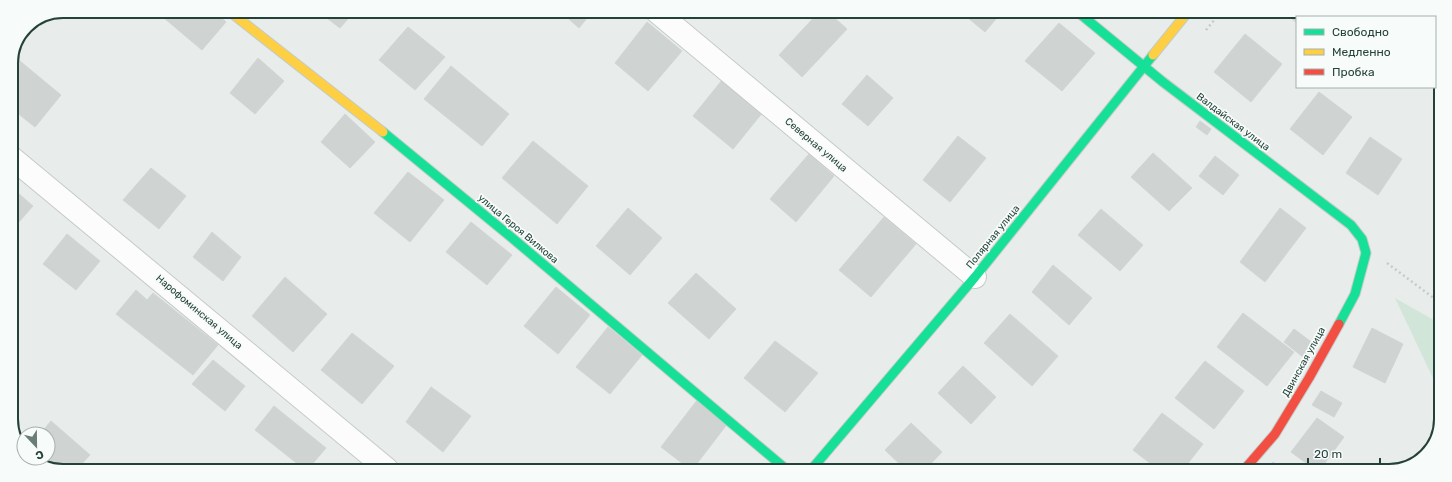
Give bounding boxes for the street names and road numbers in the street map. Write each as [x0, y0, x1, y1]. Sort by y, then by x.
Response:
street label: Валдайская улица [1194, 91, 1272, 153]
street label: Северная улица [782, 115, 850, 175]
street label: улица Героя Вилкова [475, 192, 561, 266]
street label: Полярная улица [964, 203, 1022, 271]
street label: Нарофоминская улица [153, 272, 245, 352]
street label: Двинская улица [1280, 325, 1328, 399]

